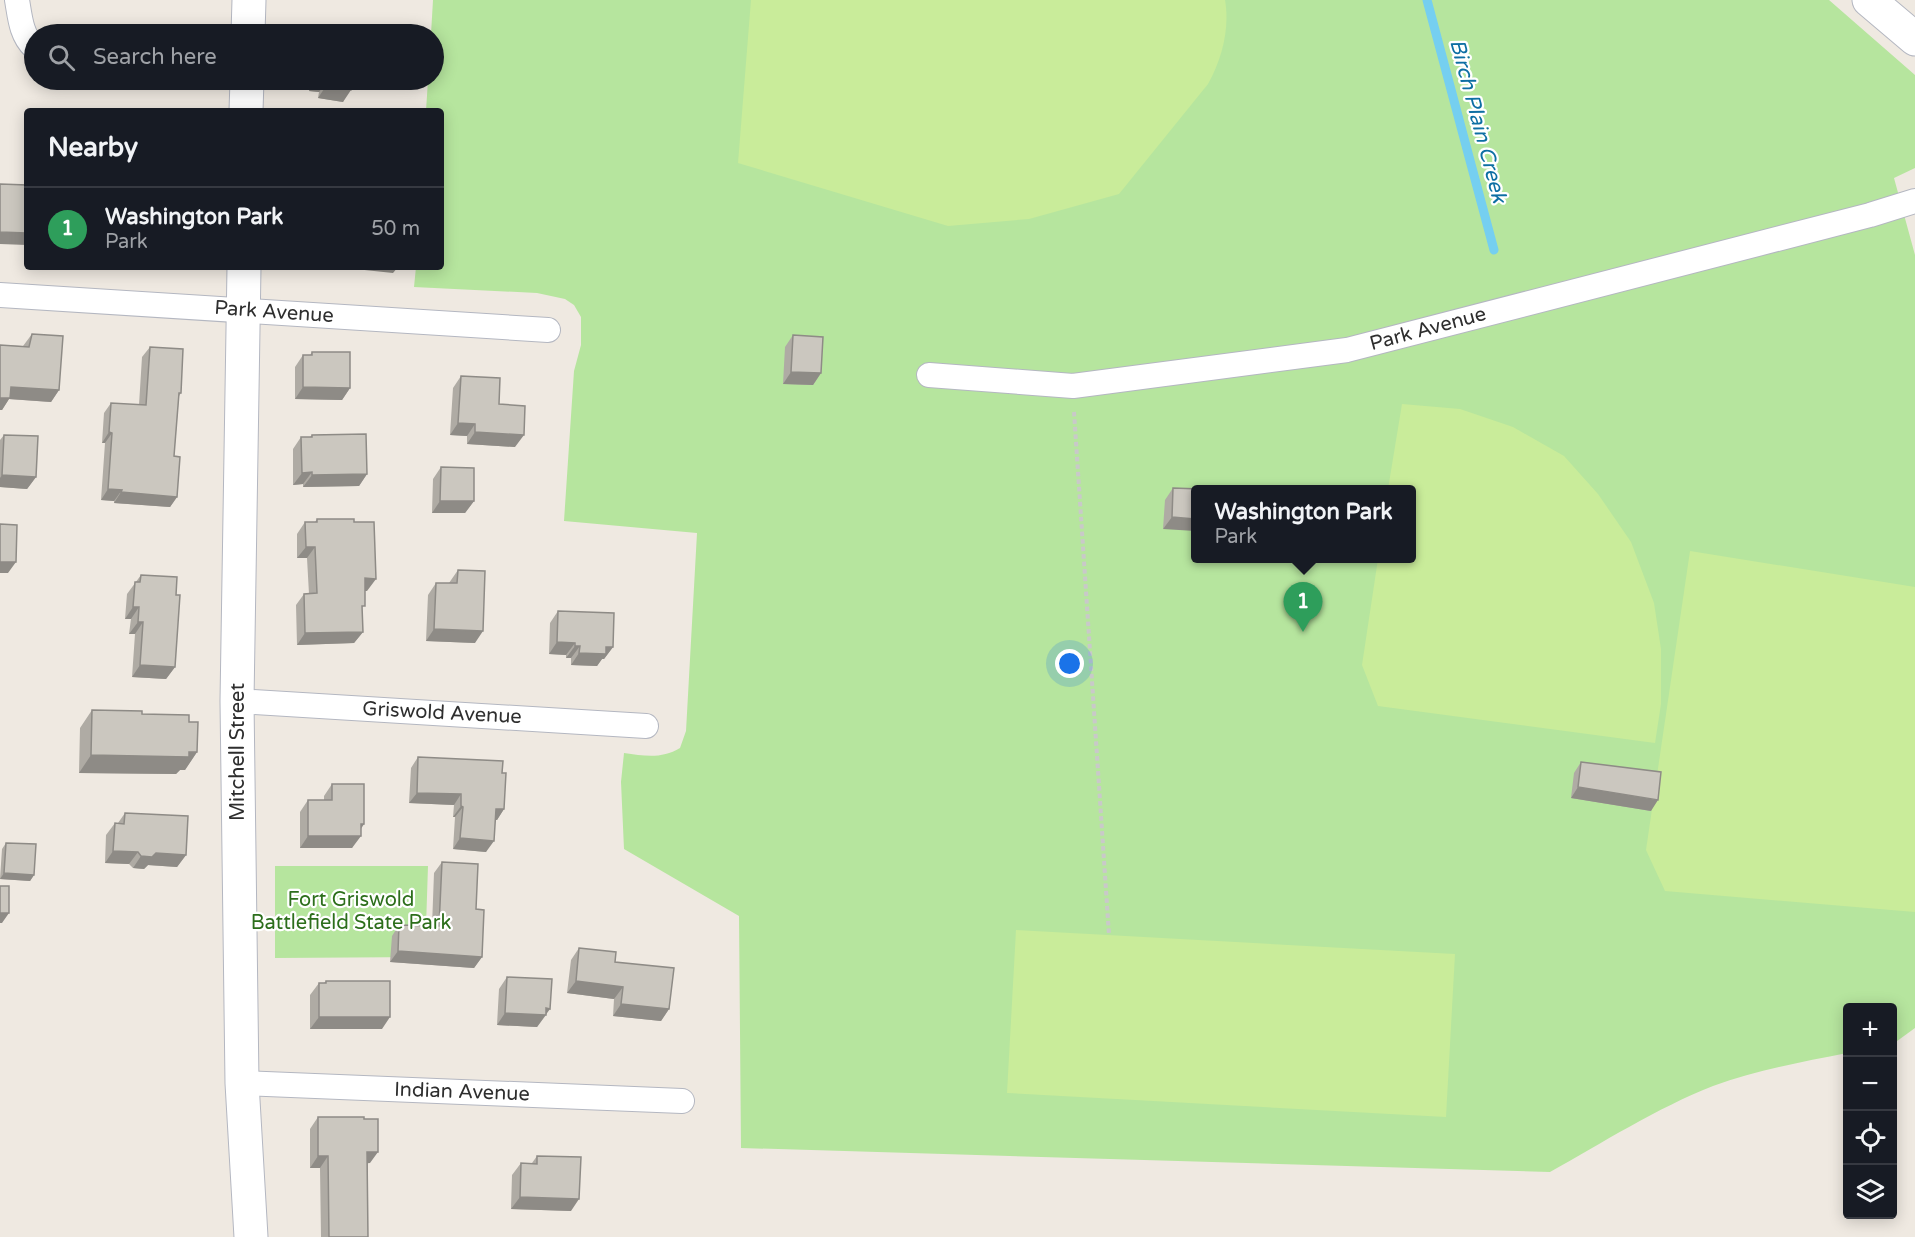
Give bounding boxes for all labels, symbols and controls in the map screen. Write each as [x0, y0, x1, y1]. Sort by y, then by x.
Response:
search box [24, 24, 444, 90]
water label: Birch Plain Creek [1444, 36, 1512, 207]
icon: search [45, 41, 78, 74]
text: Search here [93, 44, 217, 70]
text: Nearby [48, 132, 138, 163]
text: Washington Park [105, 204, 283, 230]
text: 1 [61, 217, 74, 241]
text: 50 m [371, 217, 420, 241]
text: Park [105, 230, 148, 254]
street label: Park Avenue [214, 296, 334, 328]
street label: Park Avenue [1367, 302, 1489, 356]
popup [1191, 485, 1416, 563]
text: Washington Park [1214, 499, 1393, 525]
text: Park [1214, 525, 1257, 549]
pin: 1 [1284, 582, 1322, 632]
your location [1055, 649, 1084, 678]
street label: Mitchell Street [226, 683, 250, 821]
street label: Griswold Avenue [362, 697, 522, 729]
park label: Fort Griswold Battlefield State Park [251, 888, 451, 935]
map controls [1843, 1003, 1897, 1219]
button: + [1843, 1003, 1897, 1057]
button: − [1843, 1057, 1897, 1111]
street label: Indian Avenue [394, 1078, 530, 1106]
button: locate [1843, 1111, 1897, 1165]
button: layers [1843, 1165, 1897, 1219]

